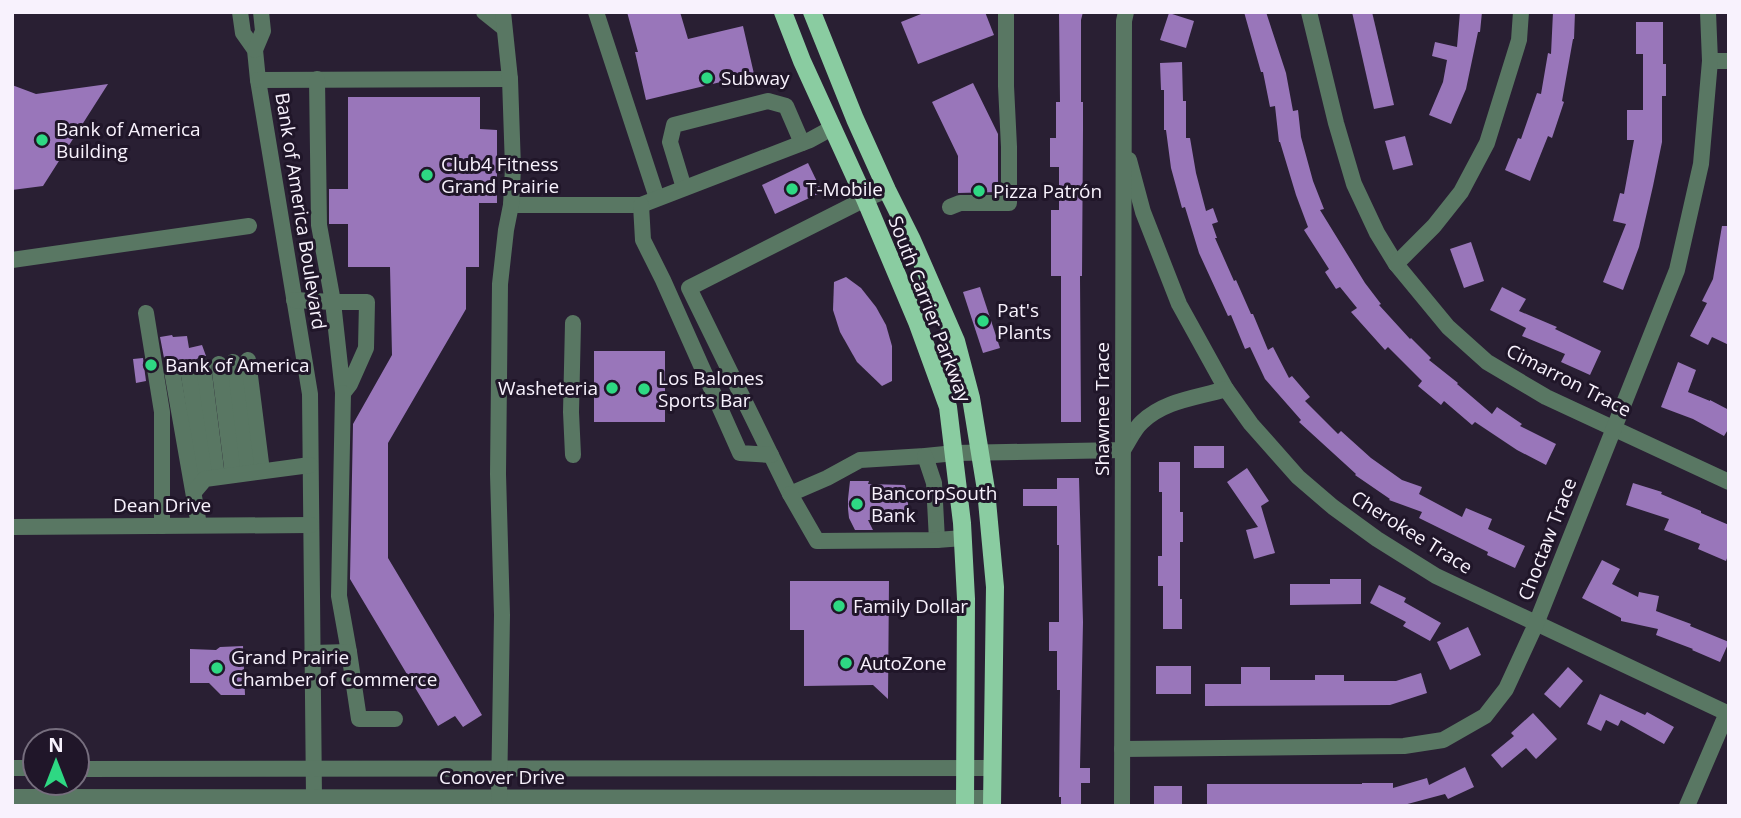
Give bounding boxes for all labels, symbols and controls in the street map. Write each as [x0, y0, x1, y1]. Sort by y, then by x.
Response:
place label: Subway [721, 65, 790, 91]
marker: Subway [699, 70, 715, 86]
street label: Bank of America Boulevard [269, 91, 333, 331]
place label: Bank of America Building [56, 116, 201, 164]
marker: Bank of America Building [34, 132, 50, 148]
place label: Club4 Fitness Grand Prairie [441, 151, 559, 199]
marker: Club4 Fitness Grand Prairie [419, 167, 435, 183]
place label: T-Mobile [806, 176, 883, 202]
place label: Pizza Patrón [993, 178, 1102, 204]
marker: T-Mobile [784, 181, 800, 197]
marker: Pizza Patrón [971, 183, 987, 199]
street label: South Carrier Parkway [882, 212, 978, 406]
place label: Pat's Plants [997, 297, 1051, 345]
marker: Pat's Plants [975, 313, 991, 329]
street label: Cimarron Trace [1502, 337, 1636, 423]
street label: Shawnee Trace [1089, 342, 1115, 476]
place label: Bank of America [165, 352, 310, 378]
marker: Bank of America [143, 357, 159, 373]
place label: Los Balones Sports Bar [658, 365, 764, 413]
place label: Washeteria [498, 375, 598, 401]
marker: Washeteria [604, 380, 620, 396]
marker: Los Balones Sports Bar [636, 381, 652, 397]
street label: Choctaw Trace [1512, 474, 1582, 604]
place label: BancorpSouth Bank [871, 480, 997, 528]
street label: Cherokee Trace [1346, 484, 1478, 580]
street label: Dean Drive [113, 492, 211, 518]
marker: BancorpSouth Bank [849, 496, 865, 512]
place label: Family Dollar [853, 593, 968, 619]
marker: Family Dollar [831, 598, 847, 614]
place label: Grand Prairie Chamber of Commerce [231, 644, 437, 692]
place label: AutoZone [860, 650, 947, 676]
marker: AutoZone [838, 655, 854, 671]
marker: Grand Prairie Chamber of Commerce [209, 660, 225, 676]
north arrow [21, 727, 91, 797]
text: N [48, 732, 64, 758]
street label: Conover Drive [439, 764, 565, 790]

